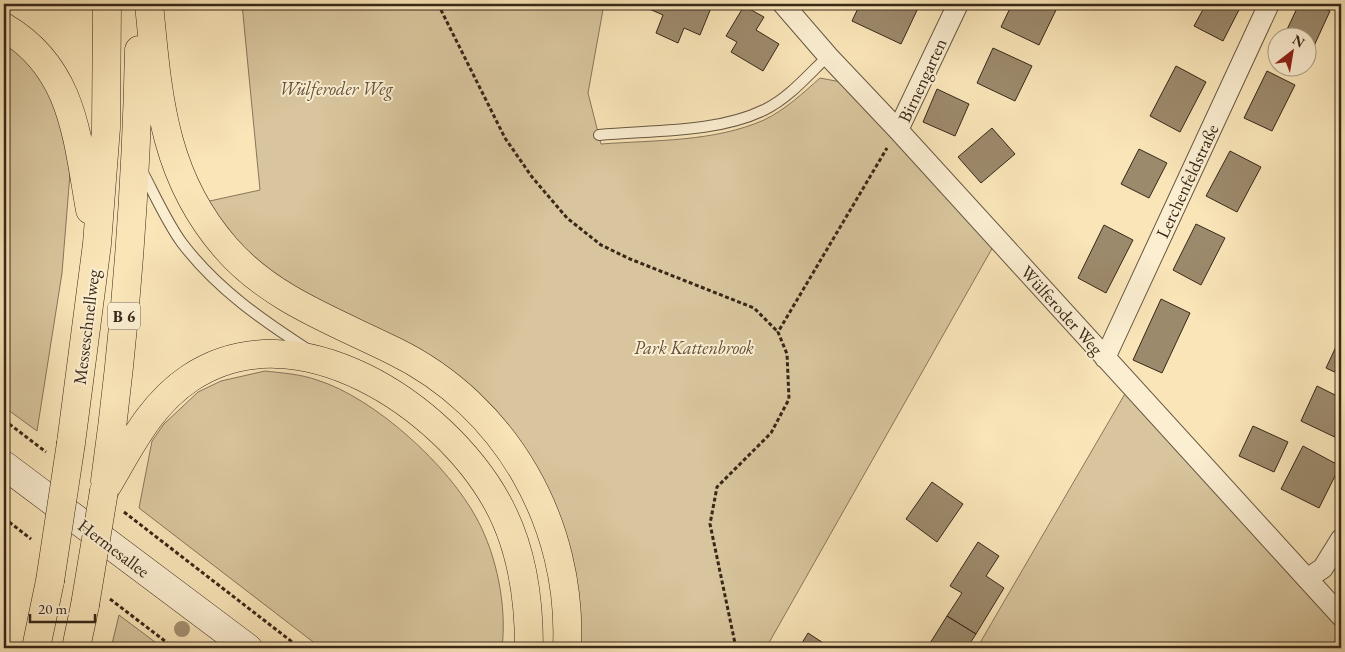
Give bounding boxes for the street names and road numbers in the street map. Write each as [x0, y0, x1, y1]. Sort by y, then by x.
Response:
street label: Birnengarten [893, 34, 952, 126]
street label: Lerchenfeldstraße [1151, 120, 1223, 242]
street label: Wülferoder Weg [1016, 260, 1108, 360]
street label: Messeschnellweg [68, 268, 104, 386]
road number: B 6 [108, 302, 140, 330]
street label: Hermesallee [73, 513, 155, 583]

